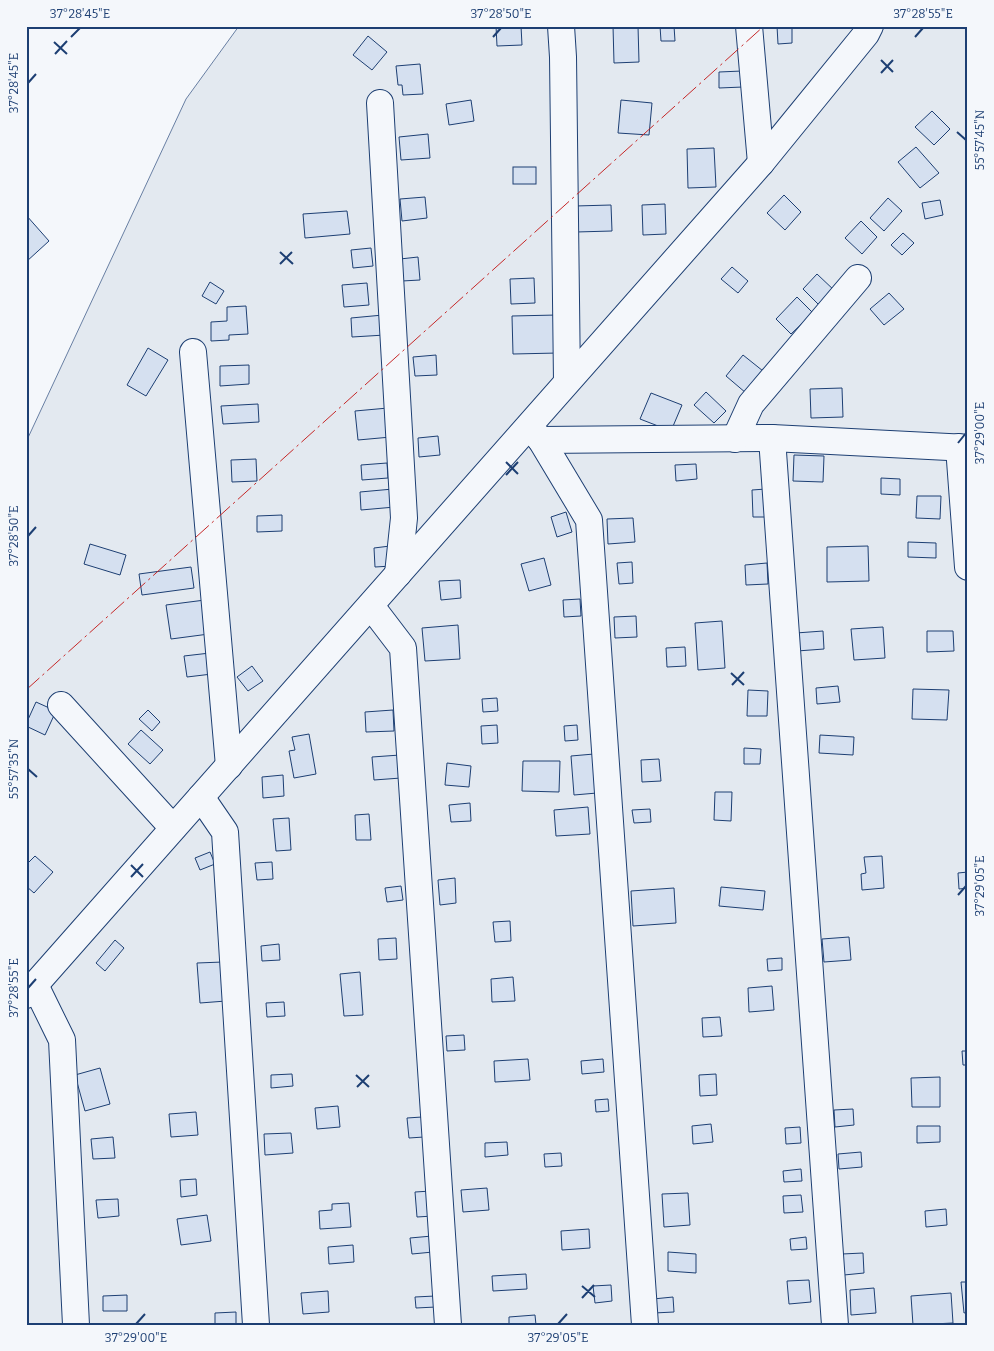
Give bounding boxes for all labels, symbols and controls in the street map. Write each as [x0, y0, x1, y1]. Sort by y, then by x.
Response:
text: 37°28'45"E [50, 7, 110, 21]
text: 37°28'50"E [471, 7, 531, 21]
text: 37°28'55"E [893, 7, 953, 21]
text: 37°28'45"E [7, 53, 21, 113]
text: 55°57'45"N [973, 109, 987, 170]
text: 37°29'00"E [973, 402, 987, 464]
text: 37°28'50"E [7, 506, 21, 566]
text: 55°57'35"N [7, 738, 21, 799]
text: 37°29'05"E [973, 855, 987, 917]
text: 37°28'55"E [7, 958, 21, 1018]
text: 37°29'00"E [105, 1331, 167, 1345]
text: 37°29'05"E [527, 1331, 589, 1345]

